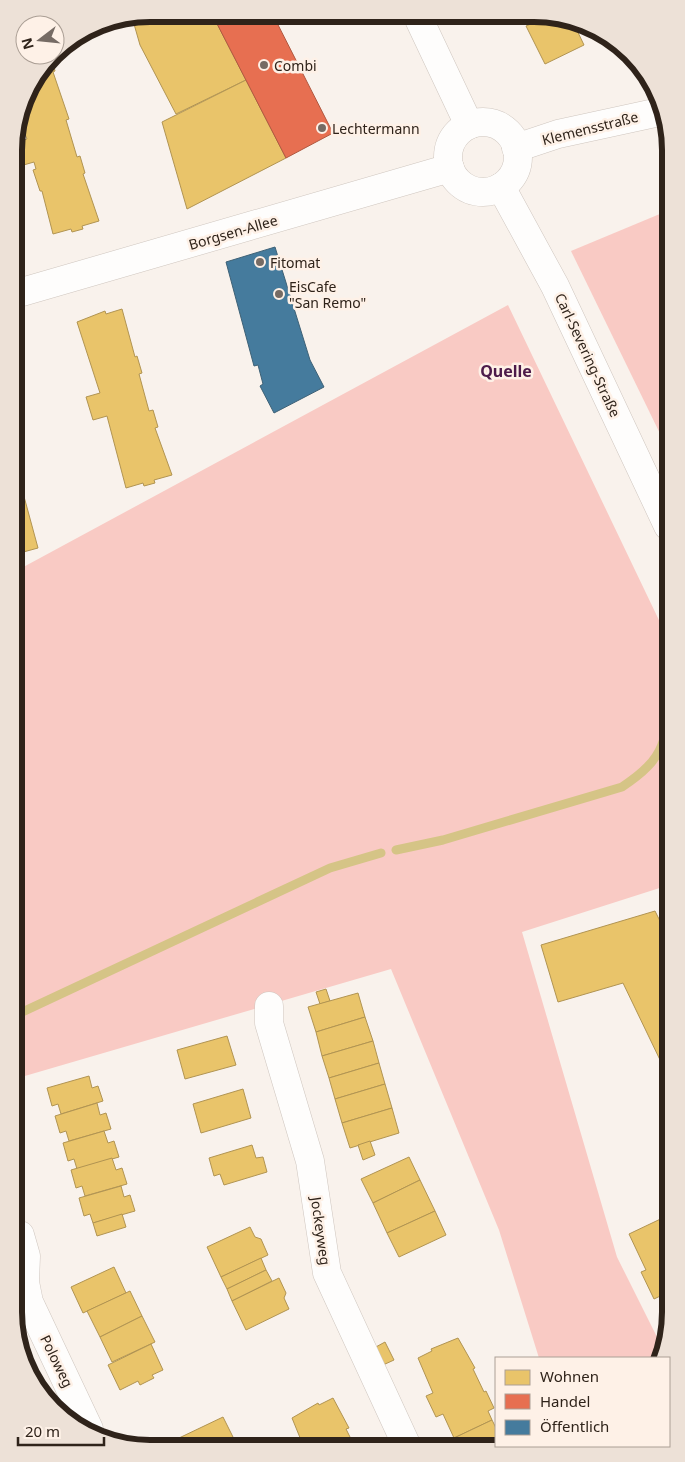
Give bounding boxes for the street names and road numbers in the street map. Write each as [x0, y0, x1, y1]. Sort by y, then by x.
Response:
street label: Klemensstraße [540, 107, 640, 149]
street label: Borgsen-Allee [186, 210, 280, 254]
street label: Carl-Severing-Straße [551, 290, 625, 420]
street label: Jockeyweg [307, 1194, 335, 1266]
street label: Poloweg [36, 1332, 78, 1390]

